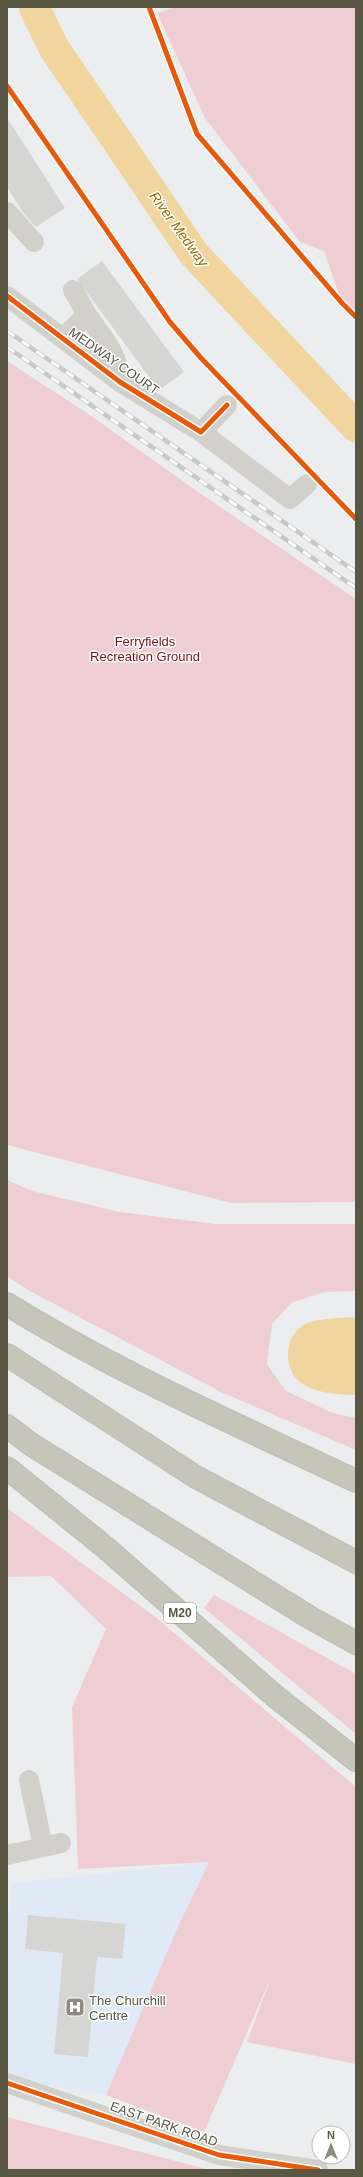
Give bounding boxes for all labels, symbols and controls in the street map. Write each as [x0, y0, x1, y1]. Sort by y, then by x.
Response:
water label: River Medway [146, 188, 212, 270]
street label: MEDWAY COURT [66, 324, 162, 398]
park label: Ferryfields Recreation Ground [90, 634, 200, 664]
road number: M20 [164, 1603, 196, 1623]
place label: The Churchill Centre [89, 1993, 166, 2023]
hospital icon: The Churchill Centre [64, 1996, 86, 2018]
street label: EAST PARK ROAD [108, 2099, 220, 2149]
north arrow [311, 2125, 351, 2165]
text: N [327, 2129, 335, 2141]

